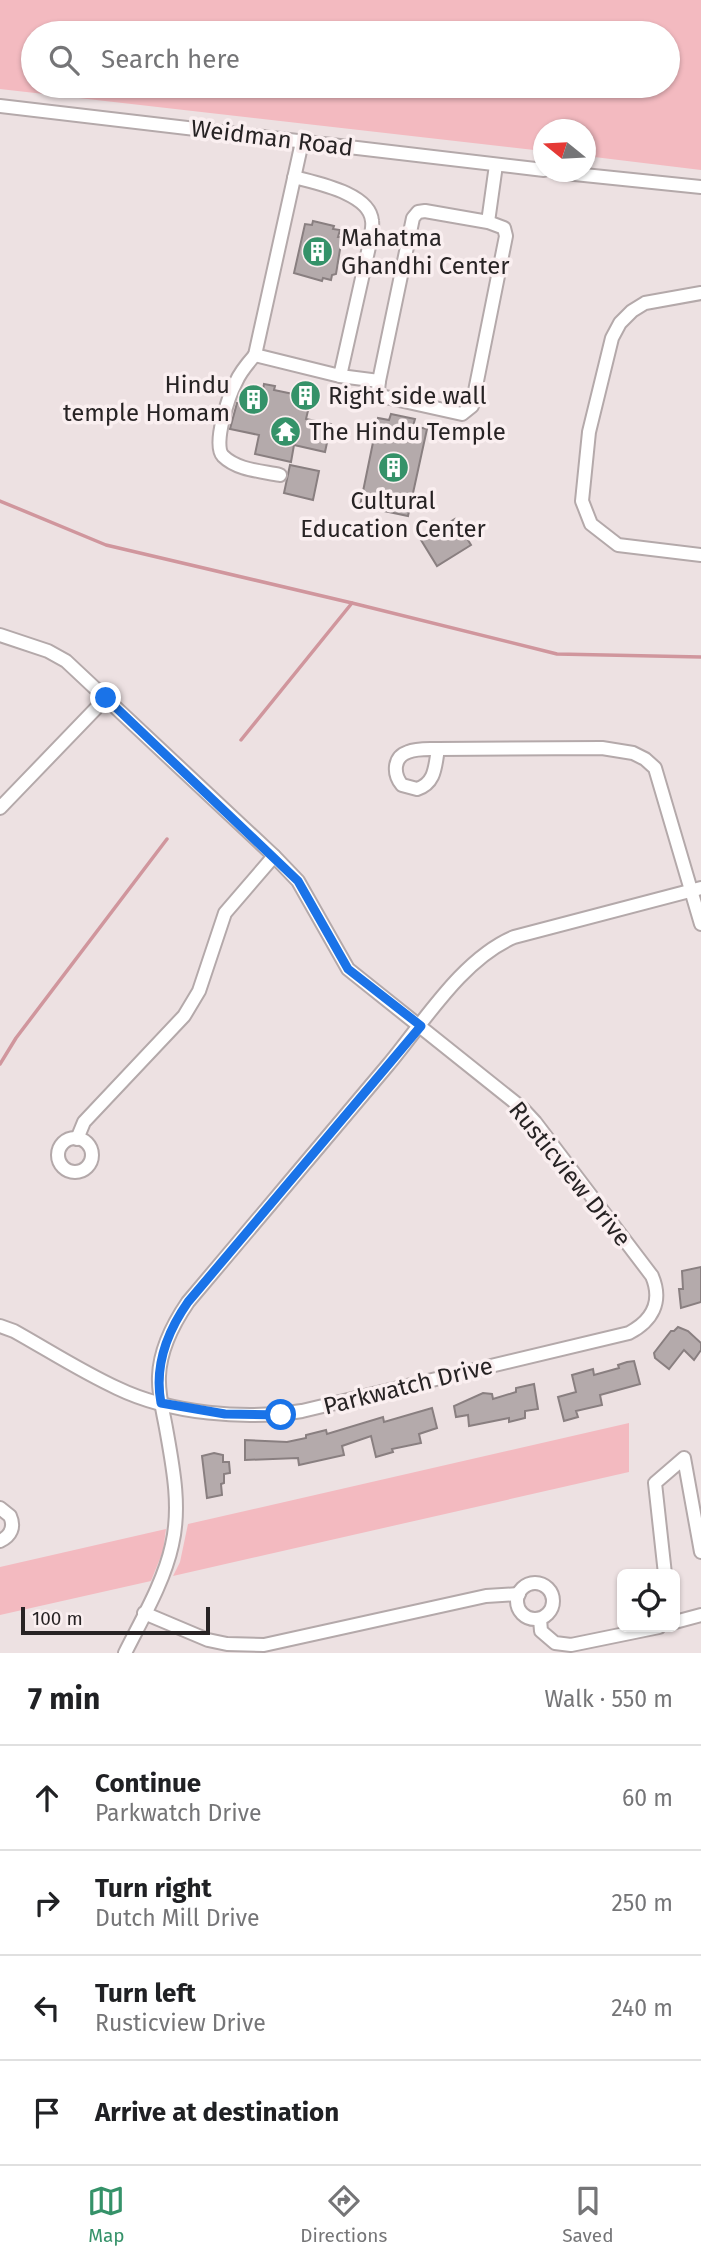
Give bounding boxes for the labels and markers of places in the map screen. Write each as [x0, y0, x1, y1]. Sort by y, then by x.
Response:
place label: Mahatma Ghandhi Center [341, 224, 510, 280]
building icon: Mahatma Ghandhi Center [301, 235, 335, 269]
place label: Hindu temple Homam [63, 371, 230, 427]
building icon: Right side wall [288, 379, 322, 413]
building icon: Hindu temple Homam [236, 382, 270, 416]
place label: Right side wall [328, 382, 486, 410]
temple icon: The Hindu Temple [269, 415, 303, 449]
place label: The Hindu Temple [309, 418, 506, 446]
building icon: Cultural Education Center [376, 450, 410, 484]
place label: Cultural Education Center [300, 487, 487, 543]

